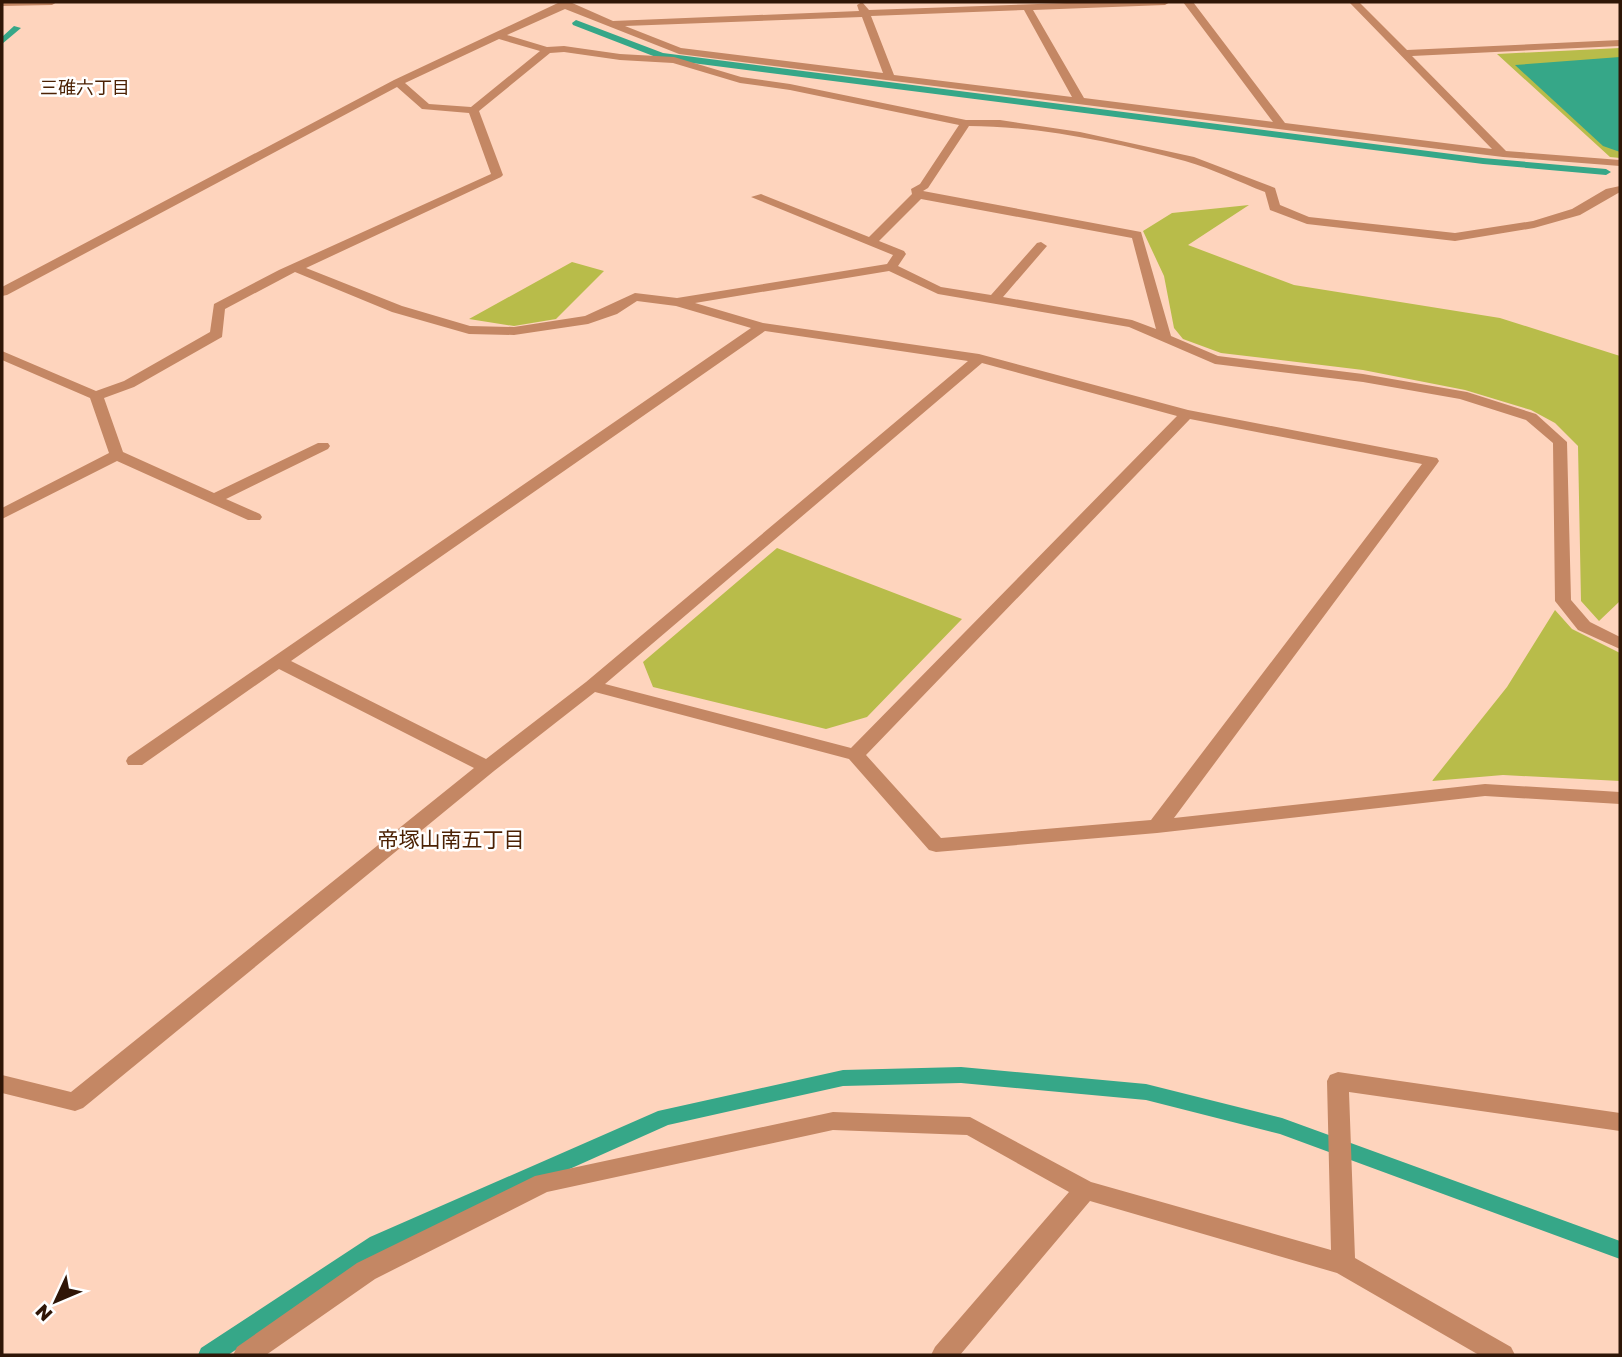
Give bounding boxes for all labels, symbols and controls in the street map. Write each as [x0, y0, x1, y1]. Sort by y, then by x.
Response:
district label: 三碓六丁目 [40, 76, 130, 98]
district label: 帝塚山南五丁目 [378, 826, 525, 852]
north arrow [21, 1266, 91, 1336]
text: N [30, 1300, 57, 1326]

